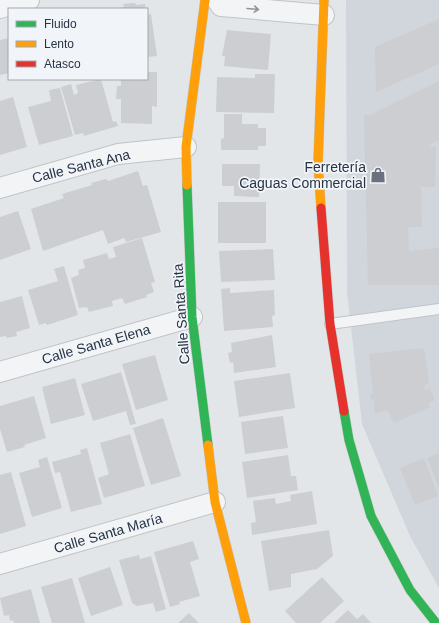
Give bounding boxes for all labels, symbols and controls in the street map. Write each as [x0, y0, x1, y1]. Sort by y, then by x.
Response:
one-way arrow [246, 5, 259, 12]
legend [8, 8, 148, 80]
text: Fluido [44, 17, 77, 31]
text: Lento [44, 37, 74, 51]
text: Atasco [44, 57, 81, 71]
street label: Calle Santa Ana [30, 146, 132, 186]
place label: Ferretería Caguas Commercial [239, 159, 366, 191]
shop icon: Ferretería Caguas Commercial [369, 166, 387, 184]
street label: Calle Santa Rita [169, 263, 193, 365]
street label: Calle Santa Elena [40, 321, 152, 367]
street label: Calle Santa María [52, 510, 164, 556]

